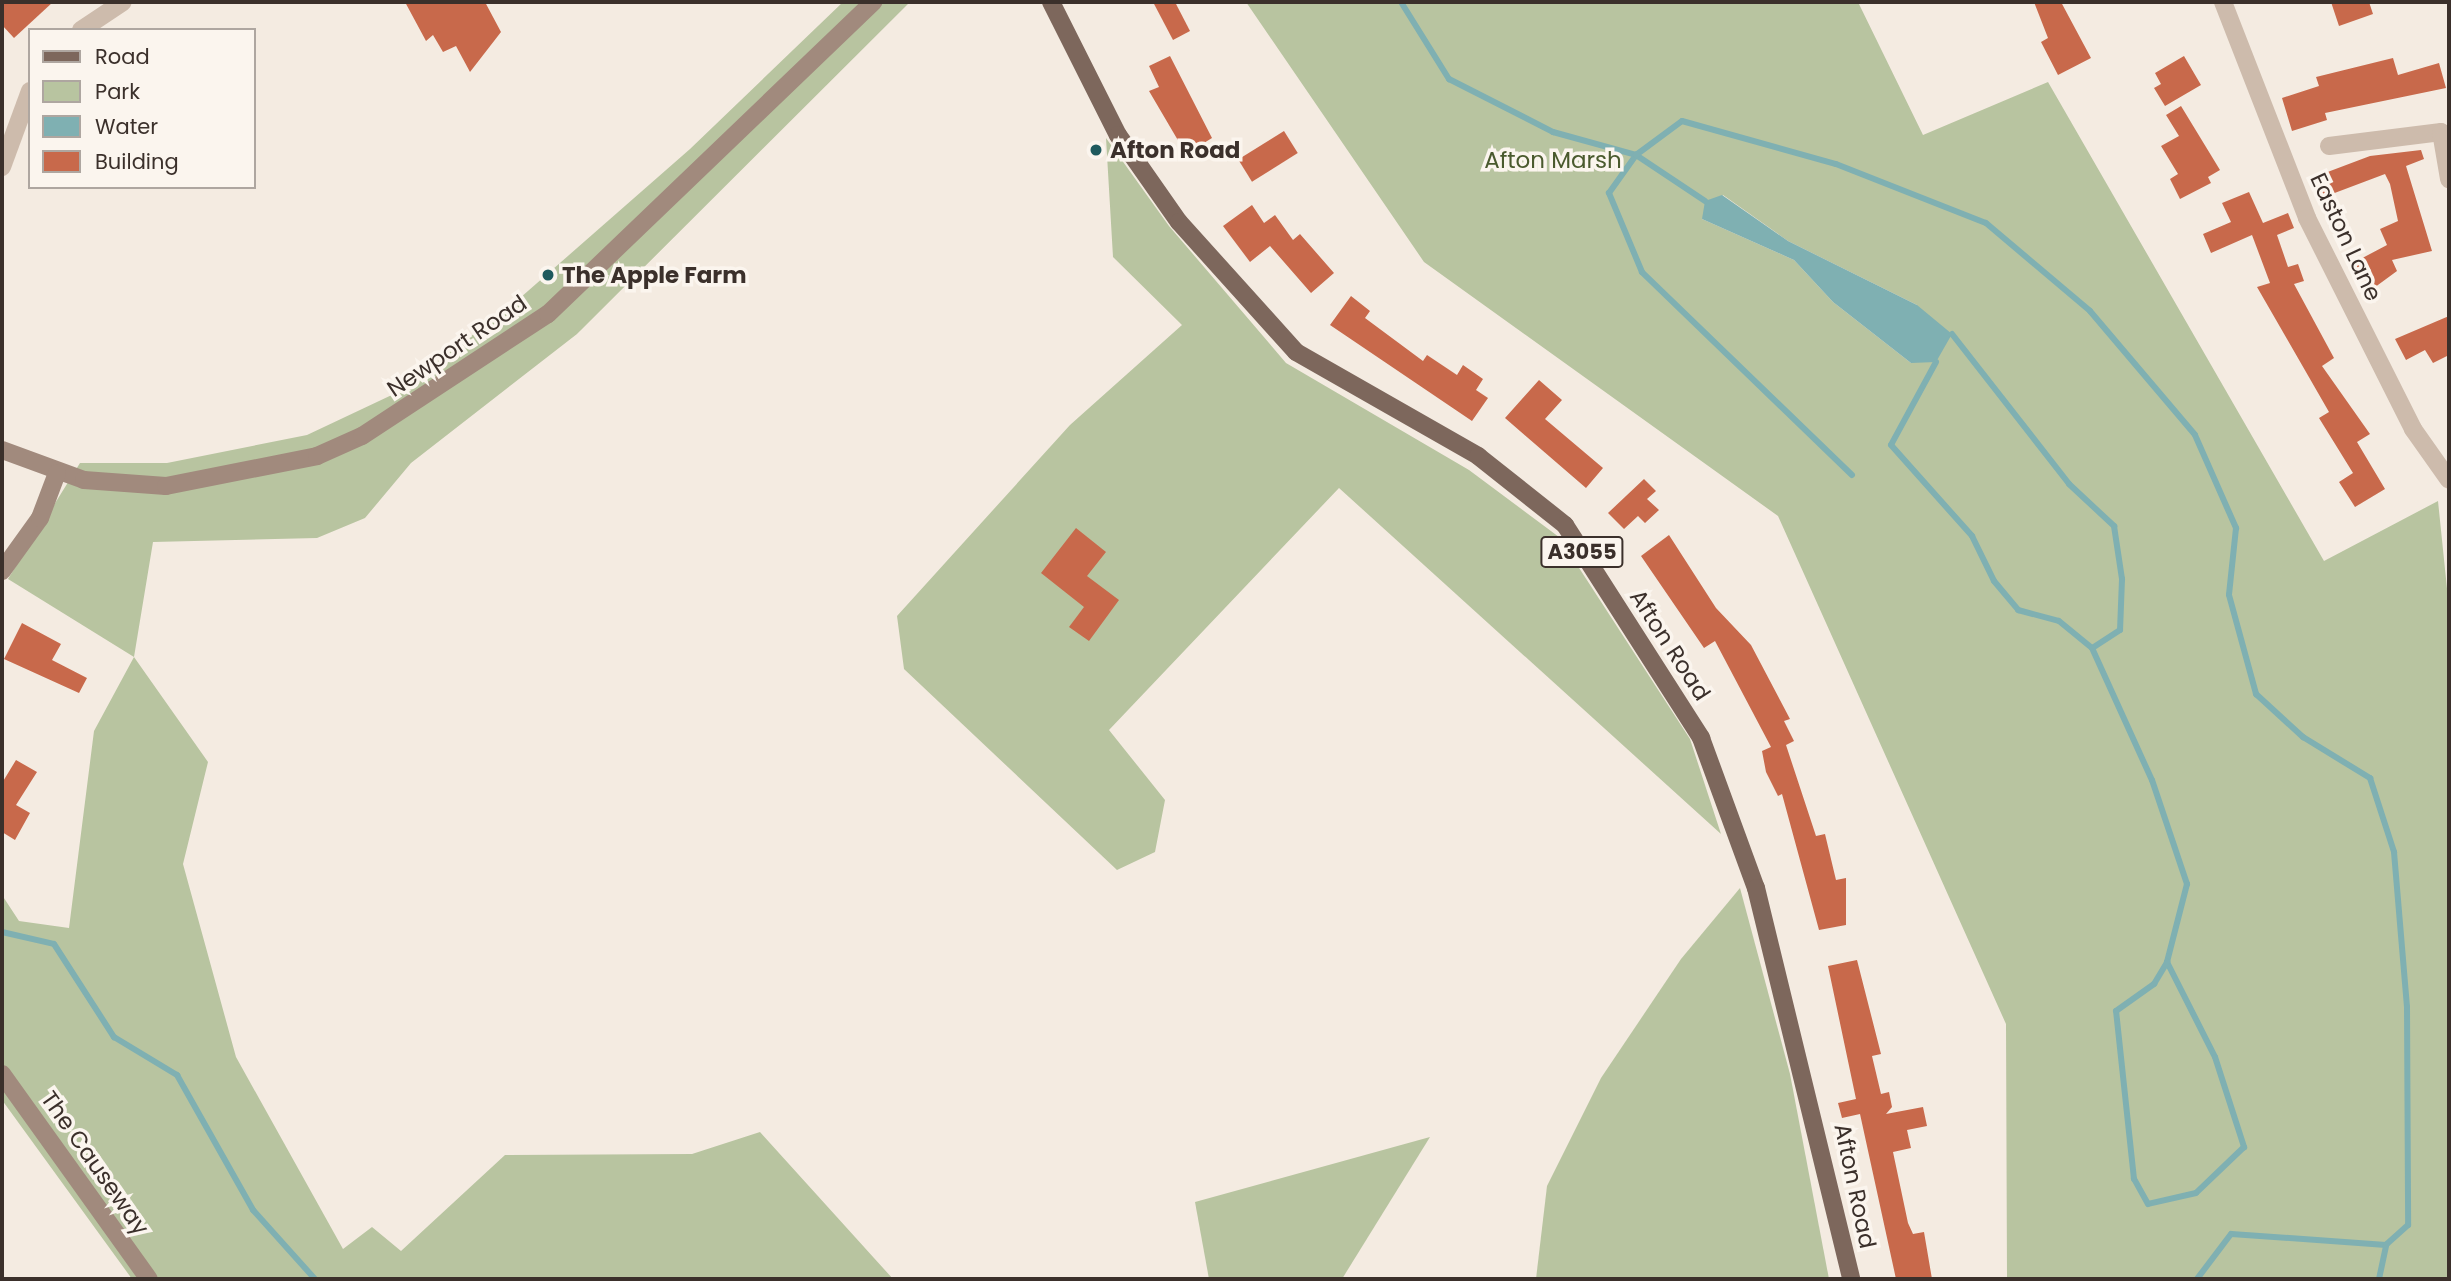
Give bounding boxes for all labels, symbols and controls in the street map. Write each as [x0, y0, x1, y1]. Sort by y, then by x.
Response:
legend [28, 28, 256, 189]
text: Road [95, 42, 150, 71]
text: Park [95, 77, 140, 106]
text: Water [95, 112, 158, 141]
place label: Afton Road [1110, 136, 1240, 164]
marker: Afton Road [1088, 142, 1104, 158]
park label: Afton Marsh [1484, 146, 1622, 174]
text: Building [95, 147, 179, 176]
street label: Easton Lane [2304, 169, 2388, 305]
place label: The Apple Farm [562, 261, 747, 289]
marker: The Apple Farm [540, 267, 556, 283]
street label: Newport Road [382, 289, 532, 403]
road number: A3055 [1540, 534, 1624, 570]
street label: Afton Road [1624, 584, 1716, 706]
street label: The Causeway [35, 1086, 155, 1240]
street label: Afton Road [1828, 1121, 1882, 1251]

